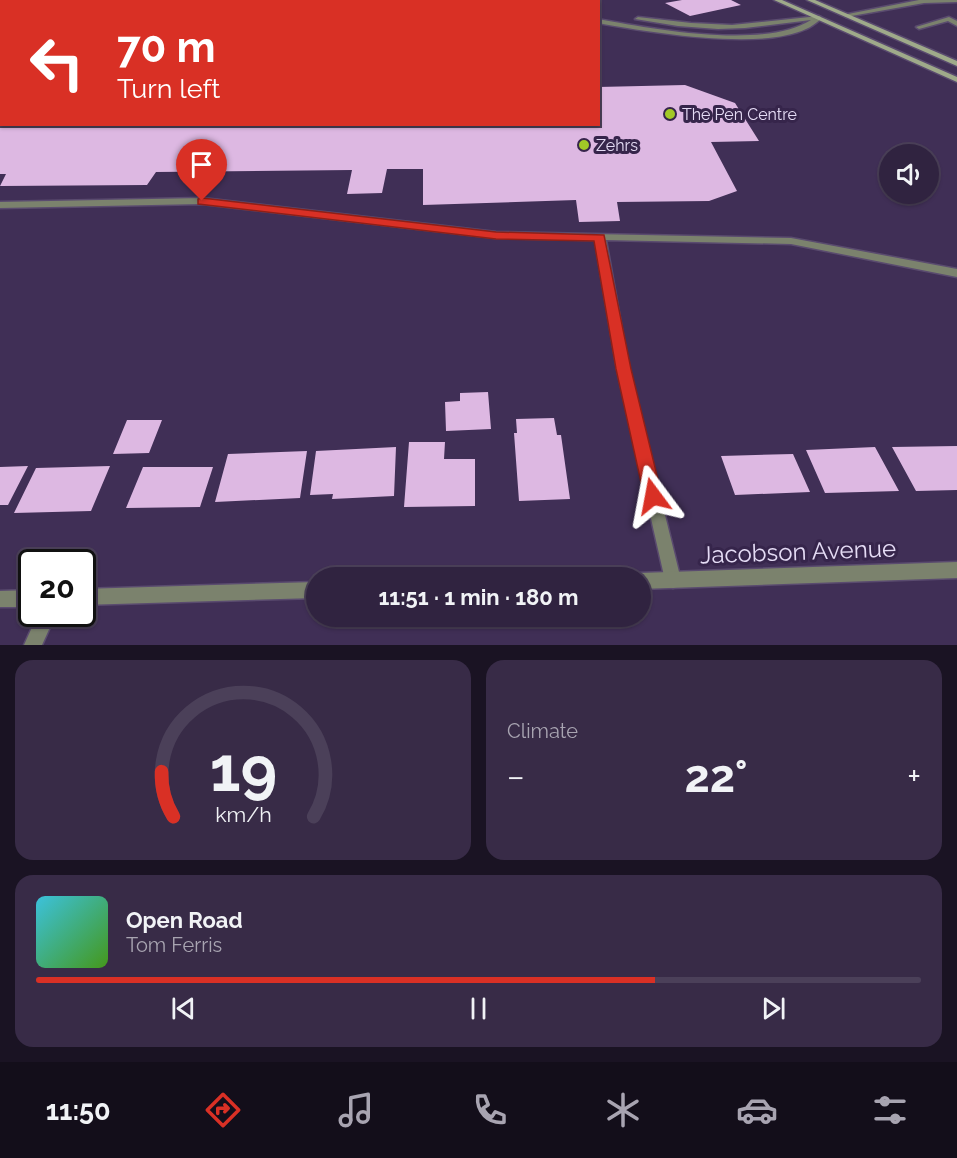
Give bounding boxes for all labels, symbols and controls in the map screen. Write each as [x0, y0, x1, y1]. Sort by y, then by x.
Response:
text: 70 m [117, 23, 216, 72]
icon: left [18, 24, 96, 102]
text: Turn left [117, 73, 220, 104]
place label: The Pen Centre [682, 105, 797, 124]
marker: The Pen Centre [663, 107, 677, 121]
place label: Zehrs [596, 136, 638, 155]
marker: Zehrs [577, 138, 591, 152]
pin [176, 139, 227, 201]
map controls [879, 144, 939, 204]
button: sound [879, 144, 939, 204]
icon: arrive [185, 148, 218, 181]
position arrow [621, 464, 685, 528]
street label: Jacobson Avenue [700, 534, 896, 569]
speed limit sign: 20 [18, 549, 96, 627]
text: 11:51 · 1 min · 180 m [378, 584, 579, 610]
text: Climate [507, 719, 578, 743]
text: 19 [209, 732, 277, 806]
text: 22° [684, 750, 748, 803]
text: − [507, 757, 525, 796]
text: + [907, 757, 921, 796]
text: km/h [215, 802, 271, 827]
text: Open Road [126, 907, 243, 933]
text: Tom Ferris [126, 933, 222, 957]
icon: previous [167, 992, 200, 1025]
icon: pause [462, 992, 495, 1025]
icon: next [757, 992, 790, 1025]
icon: directions [202, 1089, 244, 1131]
icon: music [335, 1089, 377, 1131]
icon: phone [469, 1089, 511, 1131]
icon: climate [602, 1089, 644, 1131]
icon: car [736, 1089, 778, 1131]
icon: filters [869, 1089, 911, 1131]
text: 11:50 [46, 1095, 111, 1126]

